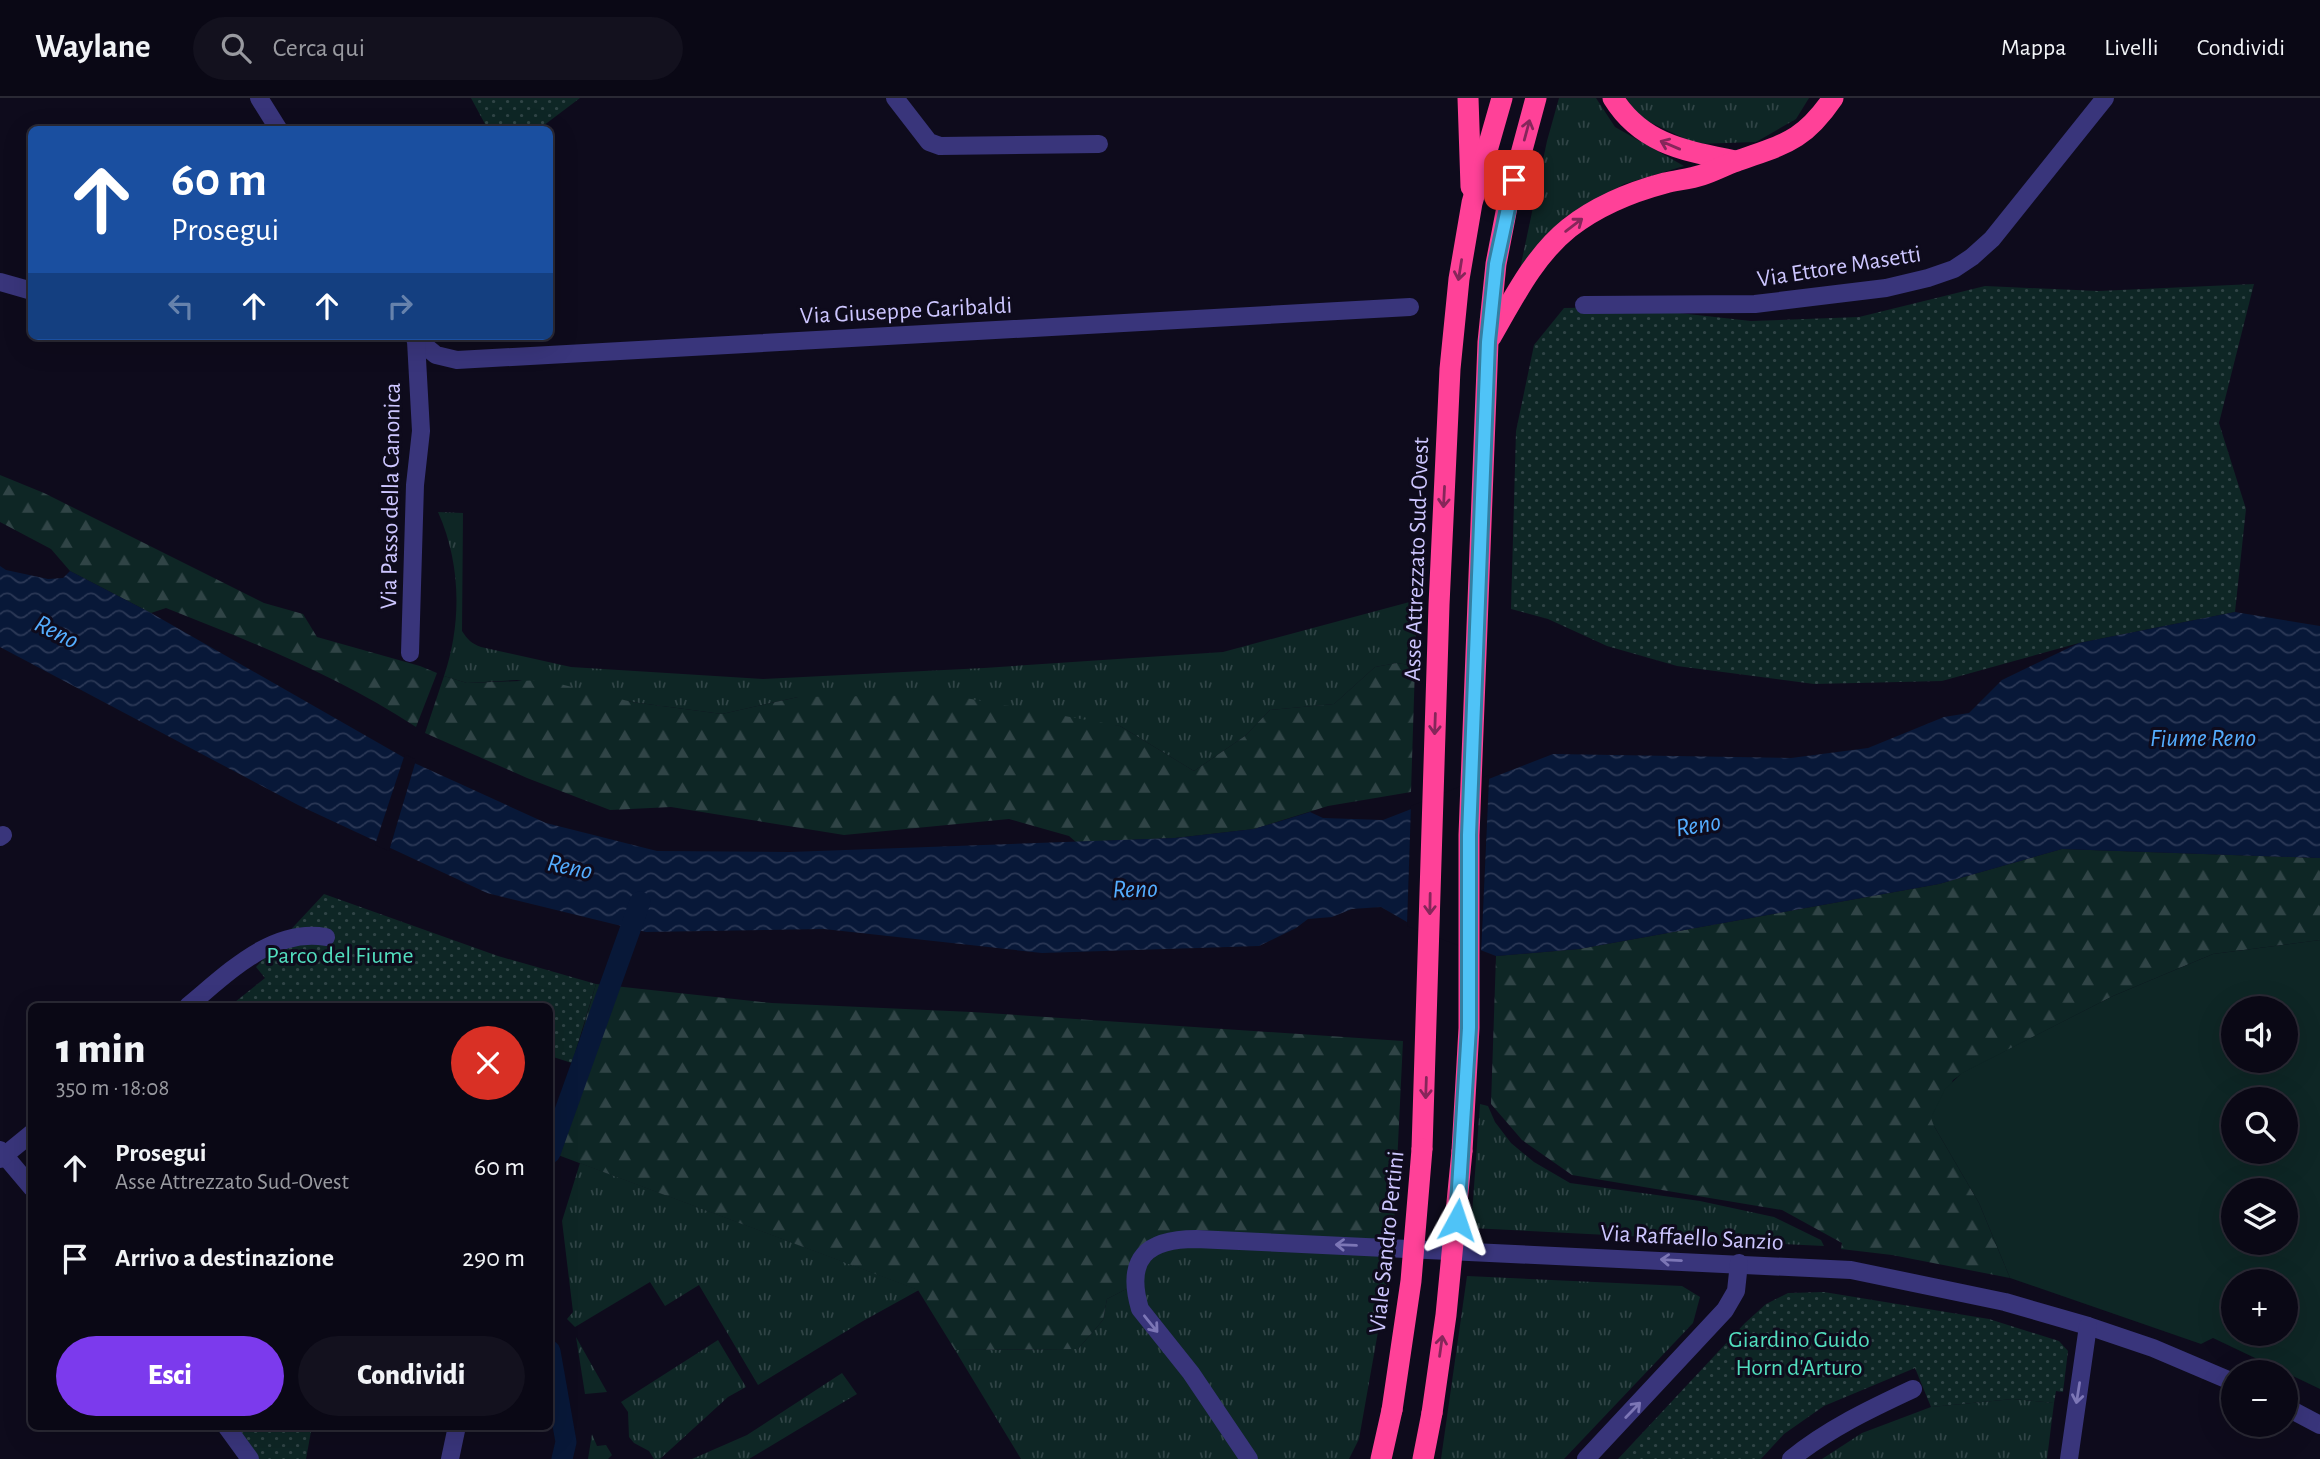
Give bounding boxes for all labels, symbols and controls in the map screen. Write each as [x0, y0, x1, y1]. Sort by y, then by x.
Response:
search box [193, 17, 683, 80]
icon: search [217, 29, 255, 67]
text: Waylane [35, 31, 151, 64]
text: Cerca qui [273, 35, 365, 61]
text: Mappa [2001, 36, 2066, 60]
text: Livelli [2104, 36, 2159, 60]
text: Condividi [2197, 36, 2285, 60]
one-way arrow [1521, 120, 1534, 142]
one-way arrow [1660, 138, 1681, 151]
pin [1484, 150, 1544, 210]
icon: ahead [56, 154, 147, 245]
text: 60 m [171, 156, 267, 205]
icon: arrive [1495, 161, 1533, 199]
text: Prosegui [171, 214, 279, 246]
one-way arrow [1564, 218, 1582, 233]
street label: Via Ettore Masetti [1755, 242, 1923, 292]
one-way arrow [1453, 258, 1466, 281]
icon: left [162, 287, 200, 325]
icon: ahead [235, 287, 273, 325]
icon: ahead [308, 287, 346, 325]
icon: right [381, 287, 419, 325]
street label: Via Giuseppe Garibaldi [799, 293, 1013, 329]
street label: Via Passo della Canonica [377, 382, 405, 610]
street label: Asse Attrezzato Sud-Ovest [1401, 436, 1433, 681]
one-way arrow [1438, 485, 1451, 508]
water label: Reno [30, 610, 83, 654]
one-way arrow [1429, 713, 1442, 736]
water label: Fiume Reno [2150, 725, 2256, 751]
water label: Reno [1674, 809, 1723, 841]
water label: Reno [545, 850, 595, 884]
water label: Reno [1112, 876, 1158, 902]
one-way arrow [1423, 892, 1437, 915]
park label: Parco del Fiume [266, 944, 414, 968]
map controls [2221, 996, 2298, 1437]
button: sound [2221, 996, 2298, 1073]
button: close [451, 1026, 525, 1100]
text: 1 min [56, 1028, 145, 1070]
text: 350 m · 18:08 [56, 1077, 169, 1100]
one-way arrow [1419, 1077, 1432, 1100]
button: search [2221, 1087, 2298, 1164]
text: Prosegui [115, 1140, 206, 1166]
icon: ahead [56, 1149, 94, 1187]
street label: Viale Sandro Pertini [1365, 1150, 1409, 1335]
text: 60 m [474, 1154, 525, 1180]
text: Asse Attrezzato Sud-Ovest [115, 1171, 349, 1194]
button: layers [2221, 1178, 2298, 1255]
position arrow [1420, 1183, 1494, 1257]
street label: Via Raffaello Sanzio [1600, 1221, 1784, 1255]
one-way arrow [1335, 1239, 1358, 1252]
icon: arrive [56, 1240, 94, 1278]
text: Arrivo a destinazione [115, 1245, 334, 1271]
text: 290 m [462, 1245, 525, 1271]
one-way arrow [1660, 1253, 1683, 1266]
button: + [2221, 1269, 2298, 1346]
one-way arrow [1143, 1314, 1159, 1332]
park label: Giardino Guido Horn d'Arturo [1728, 1328, 1870, 1380]
one-way arrow [1435, 1335, 1448, 1358]
button: Esci [56, 1336, 284, 1416]
button: Condividi [298, 1336, 525, 1416]
button: − [2221, 1360, 2298, 1437]
one-way arrow [2071, 1381, 2084, 1403]
one-way arrow [1624, 1401, 1641, 1418]

